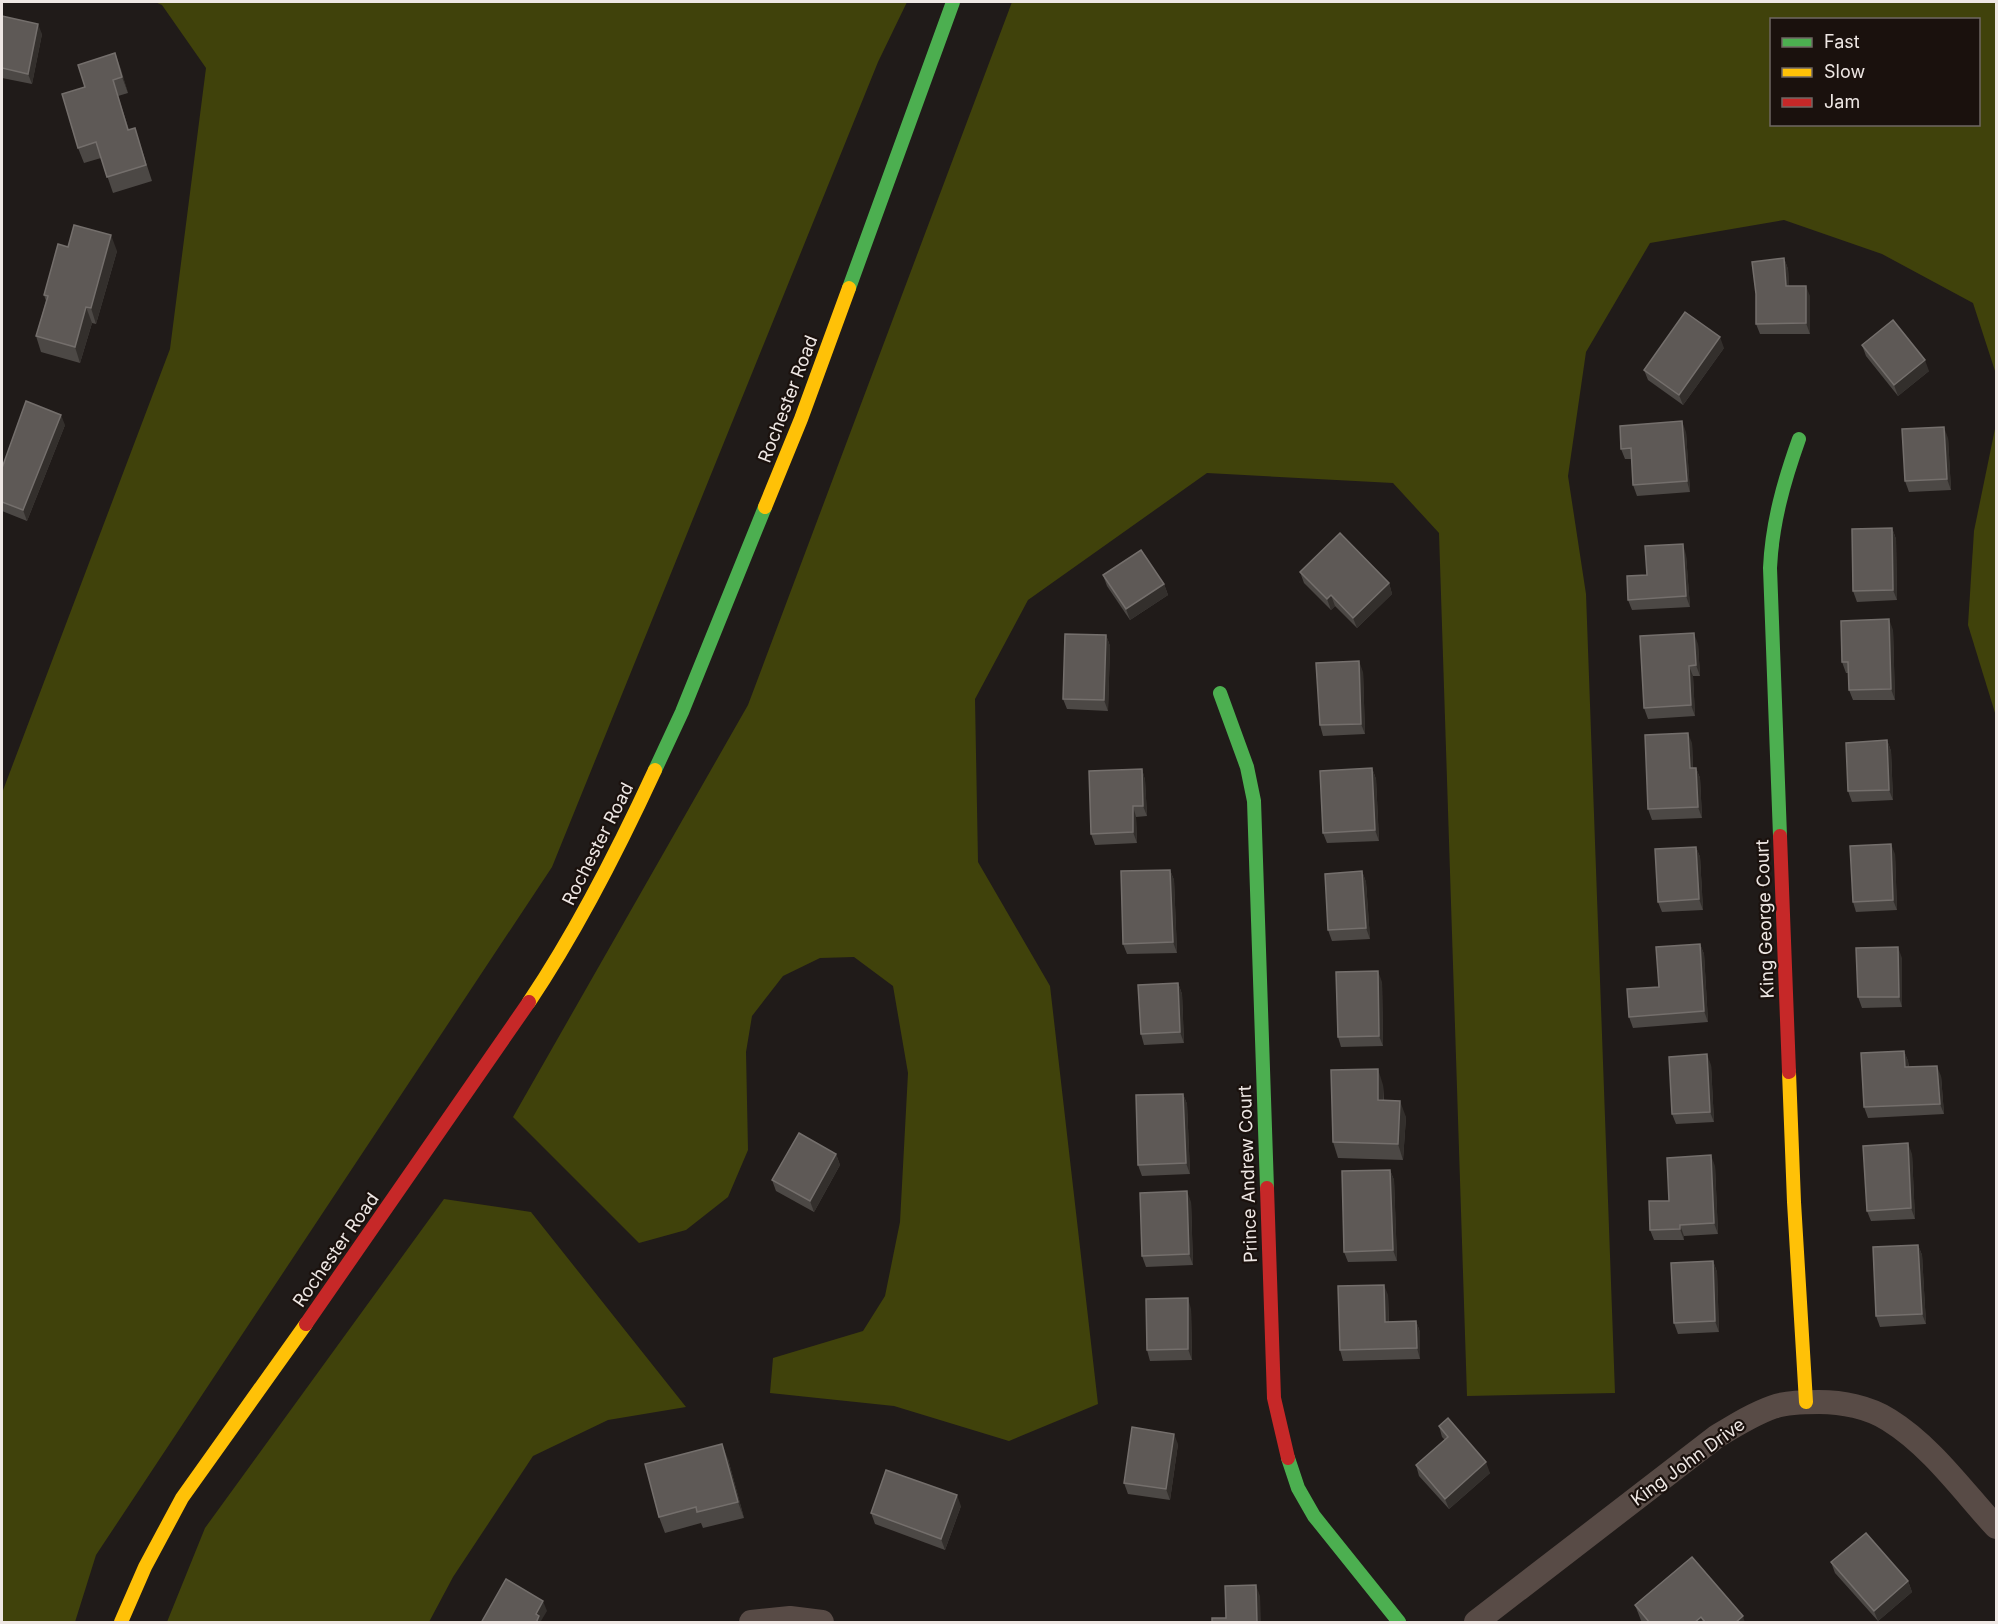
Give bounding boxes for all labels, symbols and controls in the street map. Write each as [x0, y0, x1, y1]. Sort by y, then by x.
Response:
legend [1770, 18, 1980, 126]
text: Fast [1824, 31, 1860, 52]
text: Slow [1824, 61, 1865, 82]
text: Jam [1824, 91, 1860, 112]
street label: Rochester Road [754, 332, 821, 465]
street label: Rochester Road [558, 779, 637, 908]
street label: King George Court [1751, 839, 1778, 999]
street label: Prince Andrew Court [1234, 1085, 1261, 1263]
street label: Rochester Road [288, 1189, 383, 1311]
street label: King John Drive [1627, 1413, 1749, 1510]

